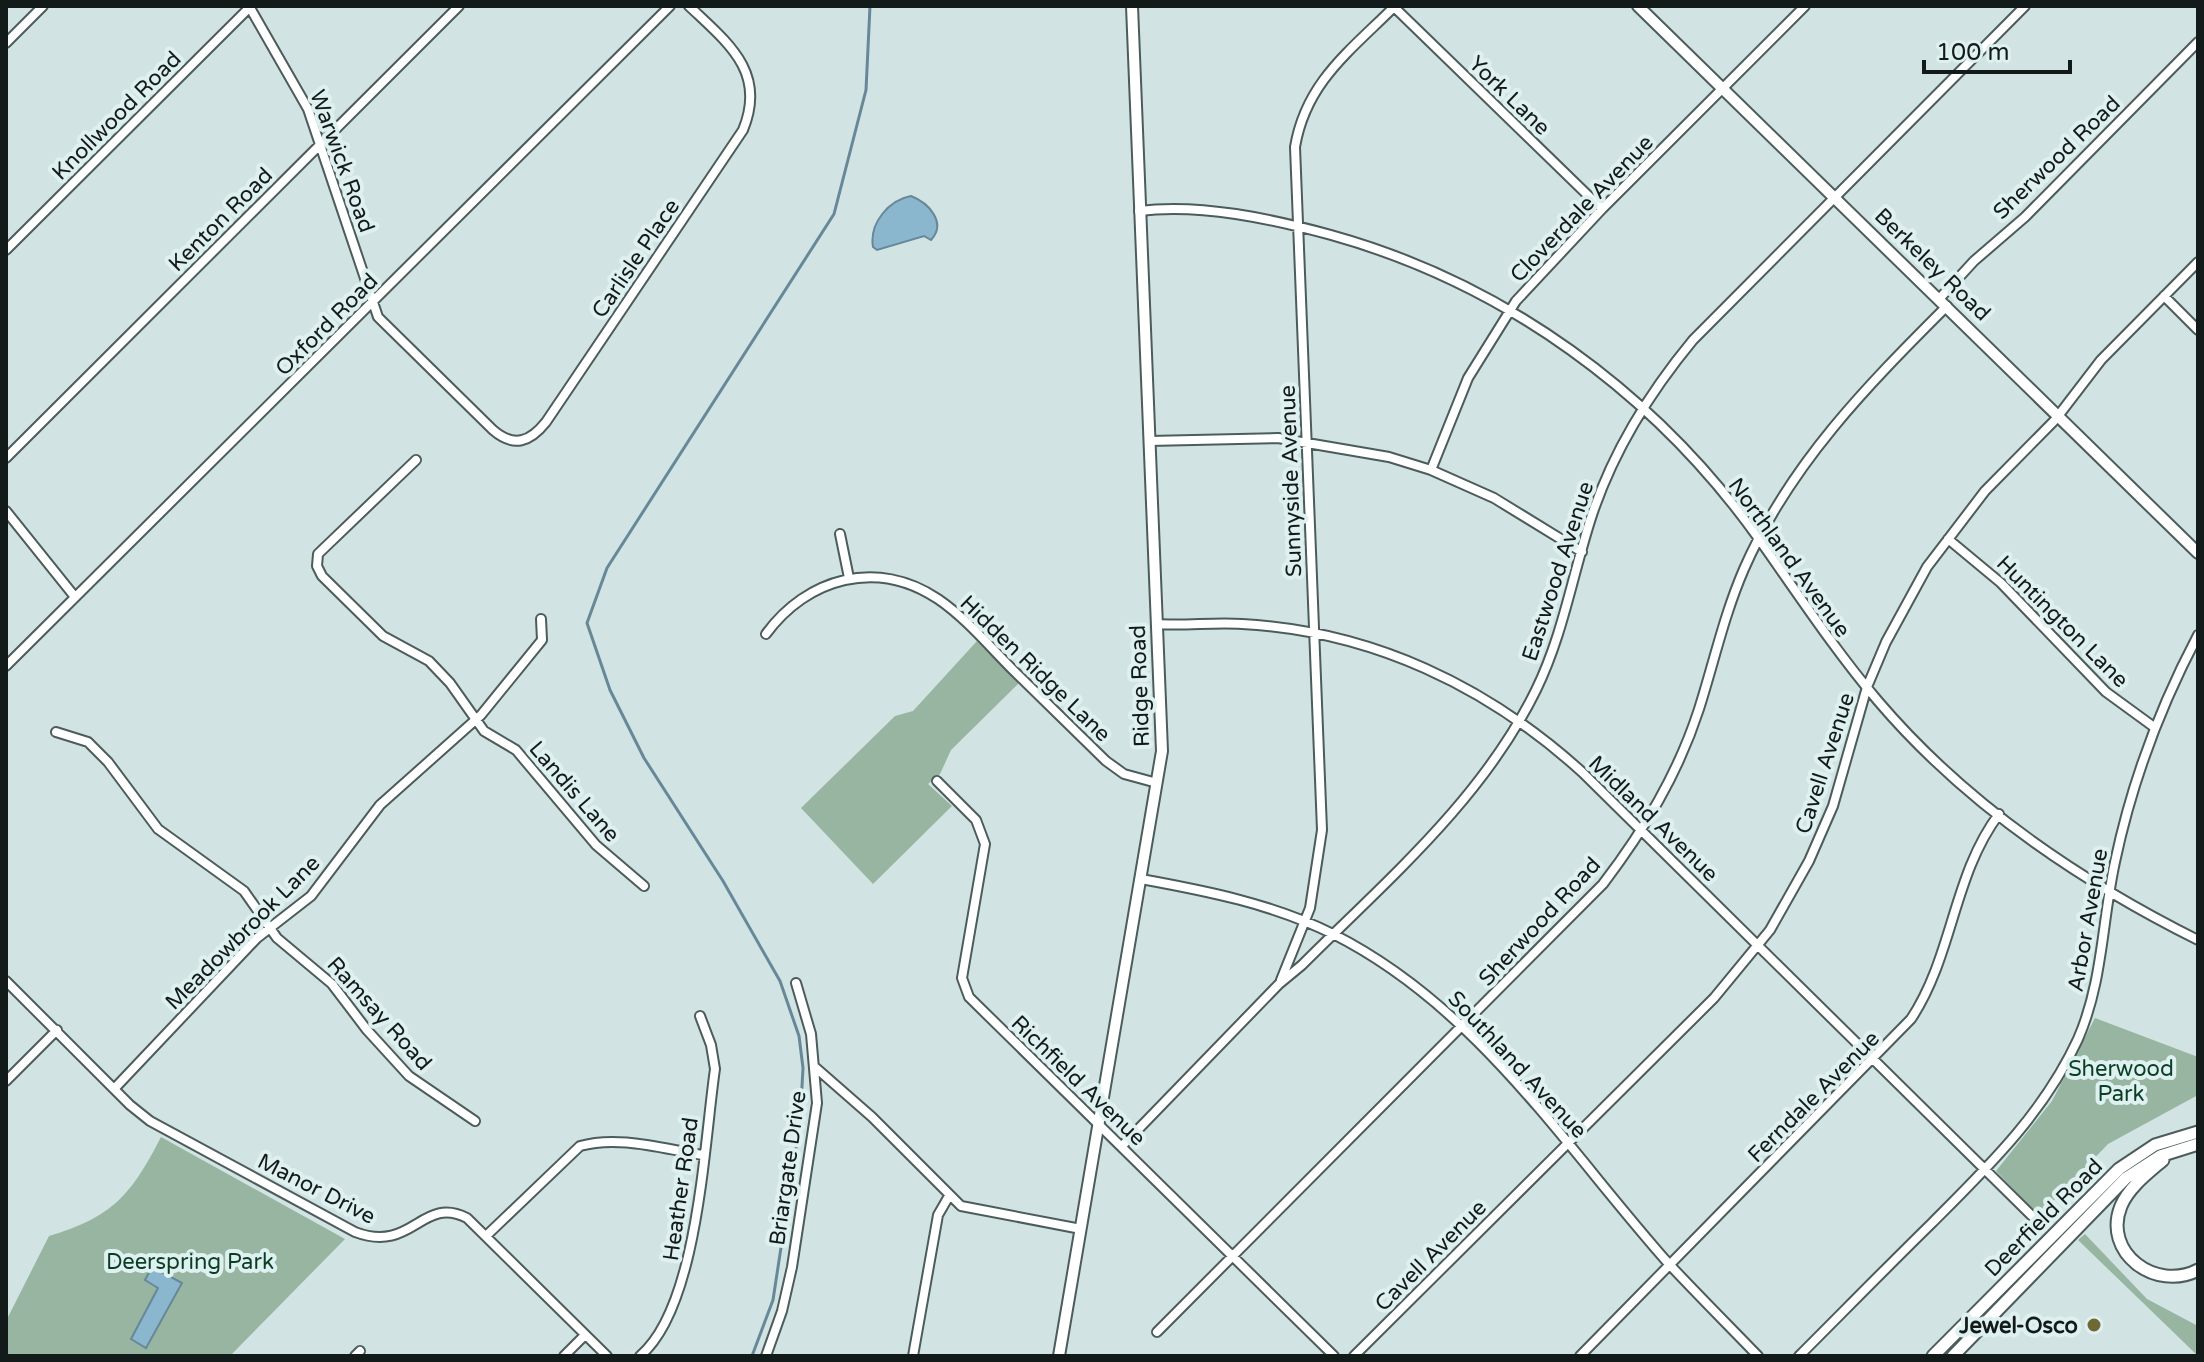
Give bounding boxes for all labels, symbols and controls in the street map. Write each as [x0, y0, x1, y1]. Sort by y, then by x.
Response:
scale bar [1924, 24, 2070, 74]
text: 100 m [1936, 38, 2010, 67]
street label: Knollwood Road [47, 46, 186, 185]
street label: York Lane [1463, 51, 1555, 141]
street label: Warwick Road [304, 87, 380, 236]
street label: Sherwood Road [1988, 91, 2126, 225]
street label: Cloverdale Avenue [1505, 130, 1659, 288]
street label: Kenton Road [163, 162, 278, 277]
street label: Carlisle Place [587, 194, 685, 323]
street label: Berkeley Road [1869, 203, 1996, 326]
street label: Oxford Road [270, 268, 383, 381]
street label: Sunnyside Avenue [1275, 385, 1307, 577]
street label: Northland Avenue [1723, 473, 1856, 642]
street label: Eastwood Avenue [1517, 478, 1599, 664]
street label: Huntington Lane [1991, 550, 2134, 693]
street label: Hidden Ridge Lane [955, 590, 1116, 747]
street label: Ridge Road [1125, 624, 1155, 748]
street label: Cavell Avenue [1790, 689, 1860, 837]
street label: Landis Lane [523, 736, 625, 847]
street label: Midland Avenue [1583, 750, 1723, 887]
street label: Arbor Avenue [2063, 847, 2113, 994]
street label: Meadowbrook Lane [160, 850, 325, 1015]
street label: Sherwood Road [1473, 852, 1606, 991]
street label: Ramsay Road [321, 952, 437, 1076]
street label: Southland Avenue [1442, 986, 1592, 1144]
street label: Richfield Avenue [1006, 1010, 1151, 1151]
street label: Ferndale Avenue [1742, 1025, 1885, 1168]
park label: Sherwood Park [2068, 1056, 2174, 1107]
street label: Briargate Drive [764, 1089, 812, 1247]
street label: Heather Road [658, 1116, 704, 1263]
street label: Manor Drive [253, 1148, 380, 1230]
street label: Deerfield Road [1979, 1153, 2108, 1282]
street label: Cavell Avenue [1370, 1195, 1492, 1317]
park label: Deerspring Park [106, 1249, 274, 1275]
place label: Jewel-Osco [1958, 1313, 2078, 1339]
marker: Jewel-Osco [2085, 1316, 2103, 1334]

